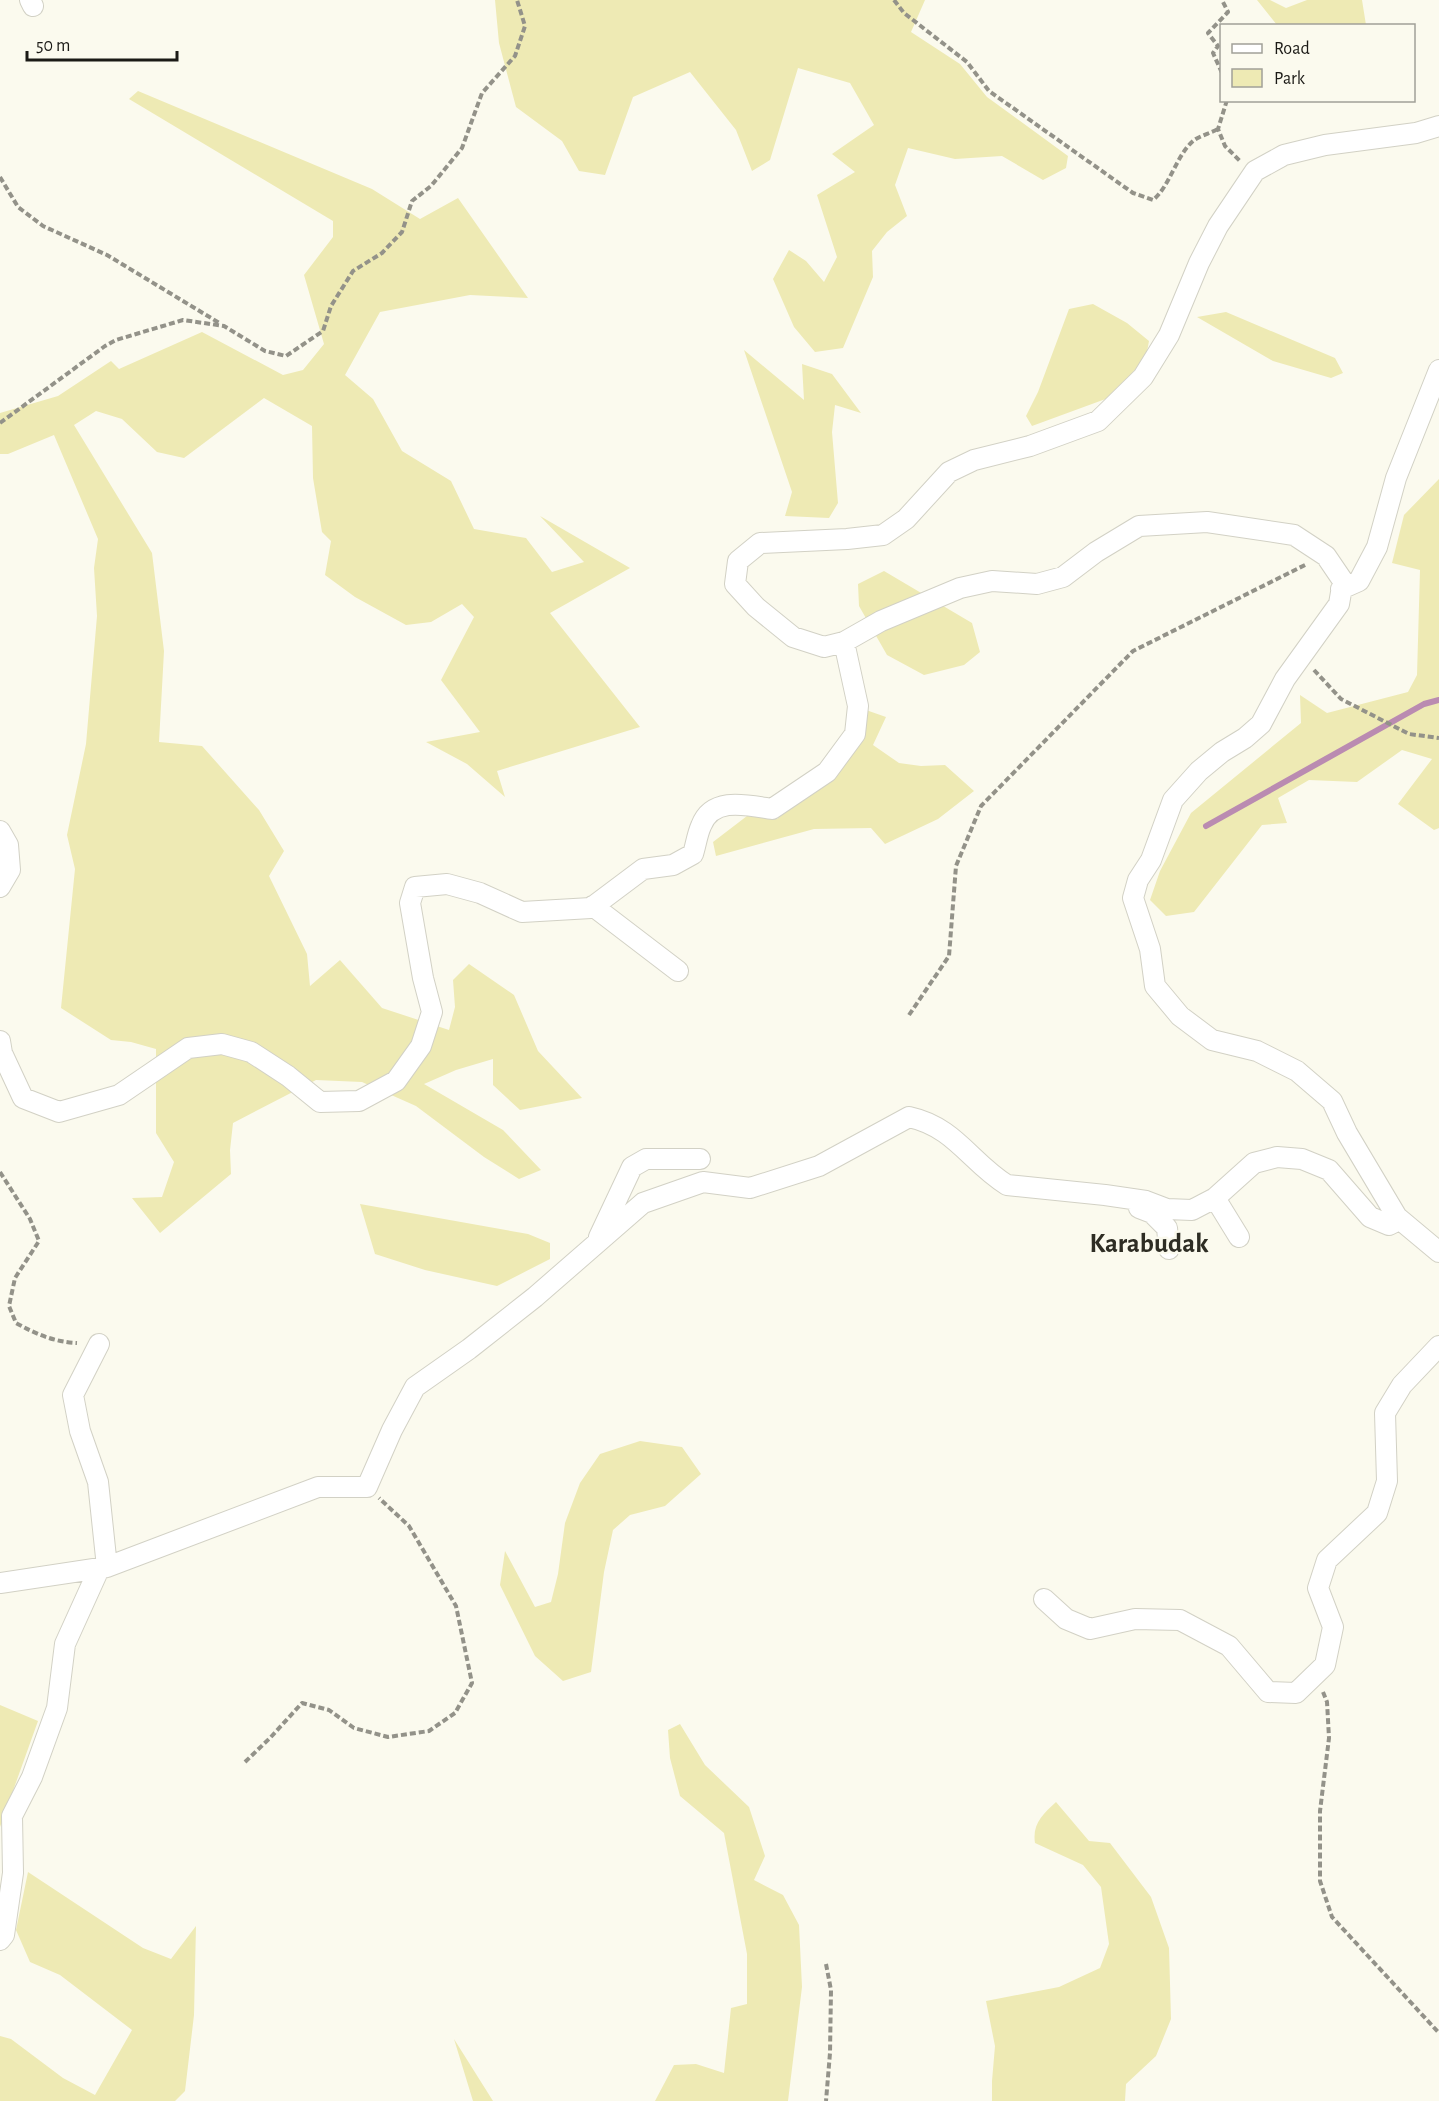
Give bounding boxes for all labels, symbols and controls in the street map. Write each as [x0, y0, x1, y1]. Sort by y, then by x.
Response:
scale bar [27, 24, 177, 62]
legend [1220, 24, 1415, 102]
text: 50 m [36, 37, 70, 55]
text: Road [1274, 40, 1310, 58]
text: Park [1274, 70, 1306, 88]
district label: Karabudak [1089, 1230, 1209, 1257]

